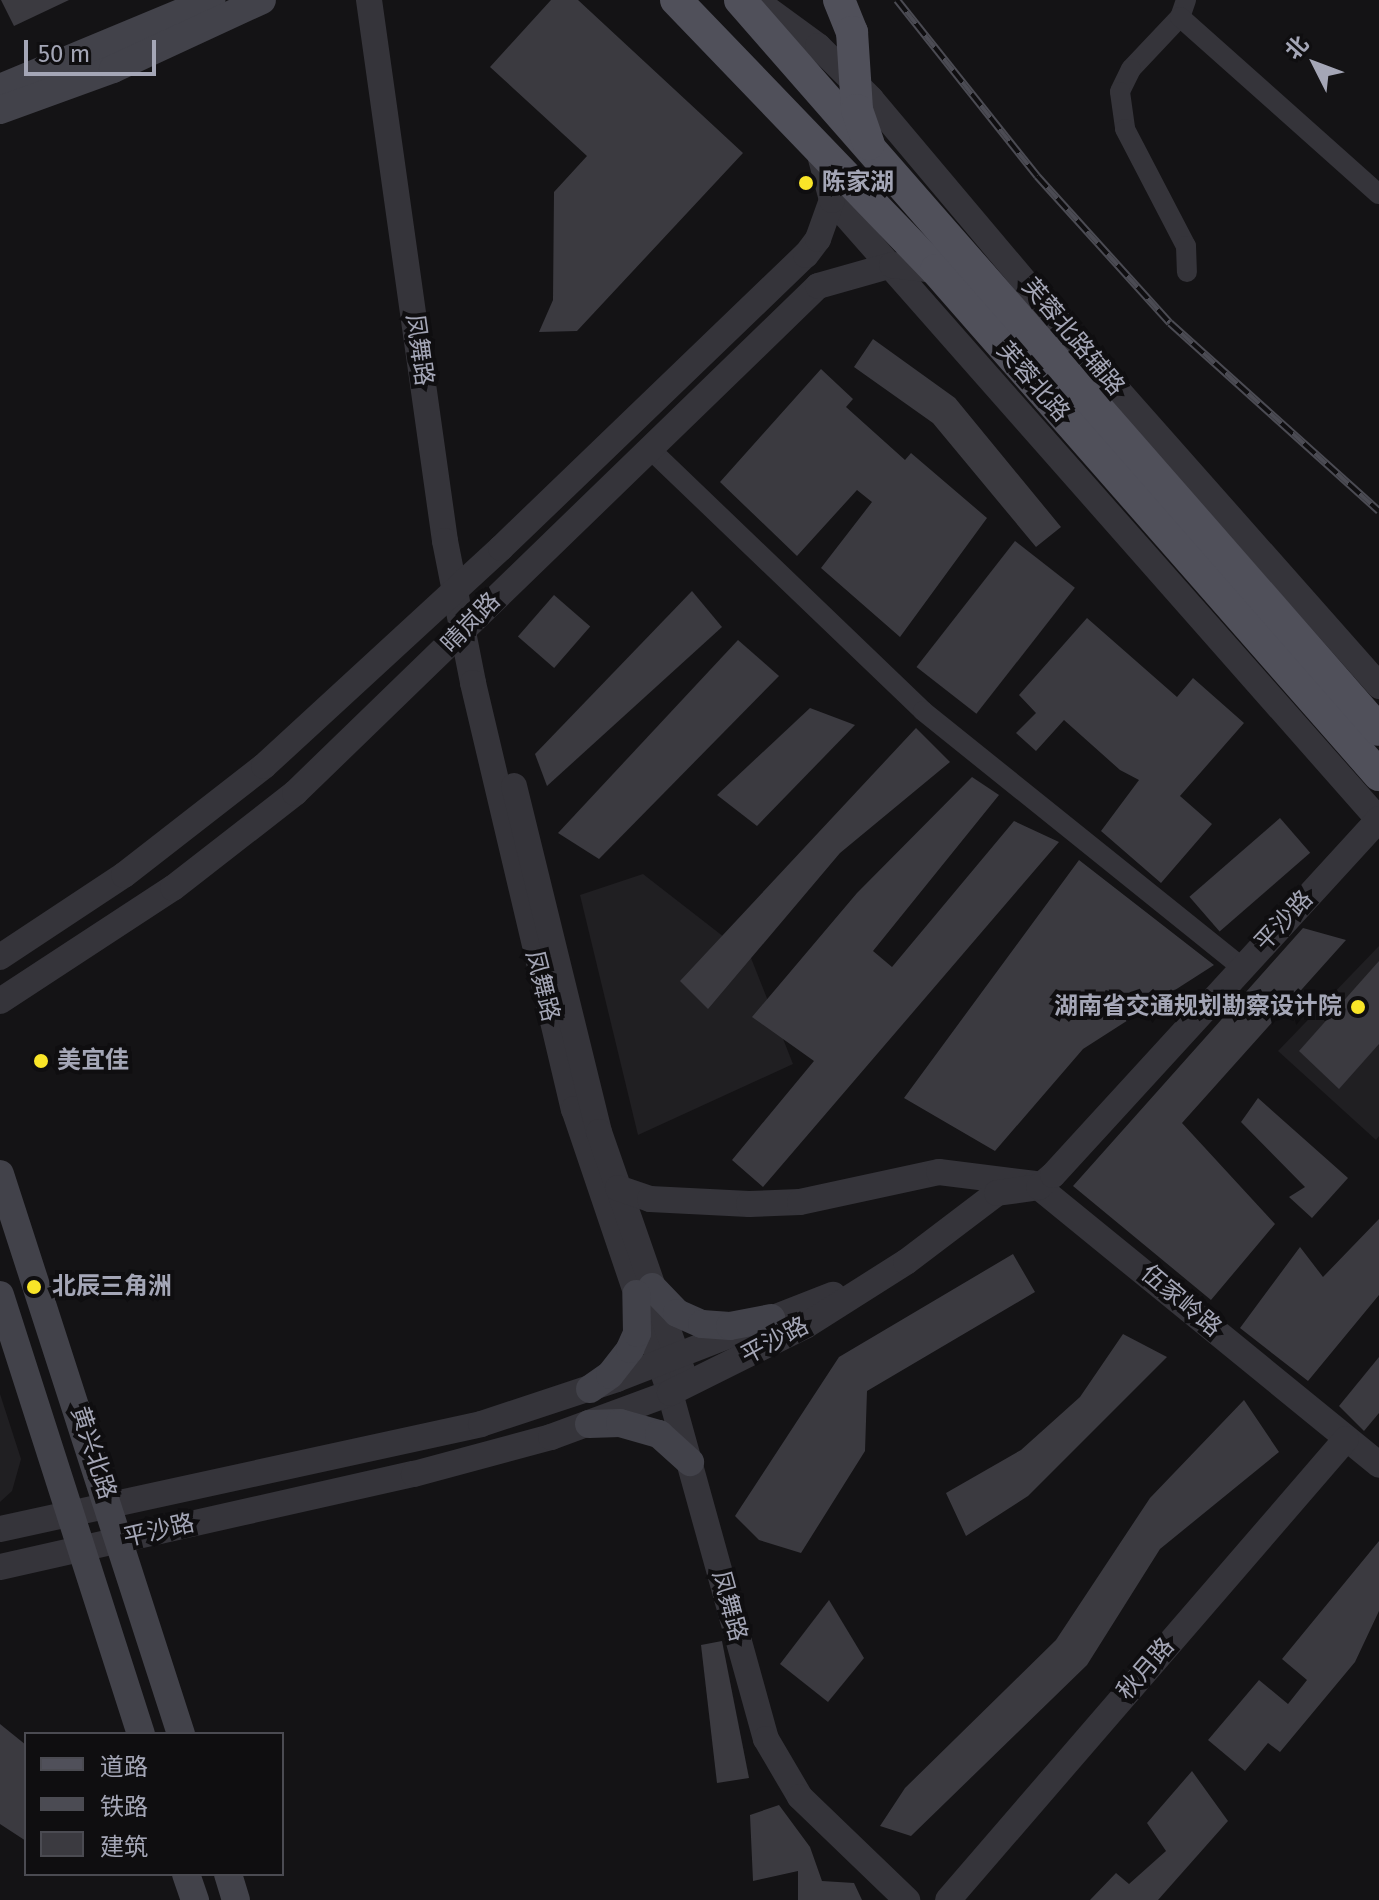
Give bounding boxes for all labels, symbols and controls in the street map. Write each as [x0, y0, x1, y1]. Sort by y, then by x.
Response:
scale bar [28, 24, 160, 74]
north arrow [1275, 24, 1355, 104]
text: 北 [1279, 30, 1314, 65]
text: 50 m [38, 40, 90, 68]
place label: 陈家湖 [822, 169, 894, 197]
marker: 陈家湖 [797, 174, 815, 192]
street label: 芙蓉北路辅路 [1016, 273, 1130, 401]
street label: 凤舞路 [400, 312, 438, 388]
street label: 芙蓉北路 [991, 336, 1075, 428]
street label: 晴岚路 [436, 587, 506, 659]
street label: 平沙路 [1249, 885, 1319, 957]
street label: 凤舞路 [519, 948, 565, 1024]
place label: 湖南省交通规划勘察设计院 [1054, 993, 1342, 1021]
marker: 湖南省交通规划勘察设计院 [1349, 998, 1367, 1016]
place label: 美宜佳 [57, 1047, 129, 1075]
marker: 美宜佳 [32, 1052, 50, 1070]
street label: 伍家岭路 [1135, 1259, 1227, 1343]
place label: 北辰三角洲 [52, 1273, 172, 1301]
marker: 北辰三角洲 [23, 1276, 45, 1298]
street label: 平沙路 [736, 1311, 814, 1371]
street label: 黄兴北路 [64, 1403, 122, 1503]
street label: 平沙路 [121, 1509, 197, 1553]
street label: 凤舞路 [706, 1567, 752, 1645]
street label: 秋月路 [1112, 1632, 1180, 1706]
legend [24, 1732, 284, 1876]
text: 道路 [100, 1753, 148, 1781]
text: 铁路 [100, 1793, 148, 1821]
text: 建筑 [100, 1833, 148, 1861]

